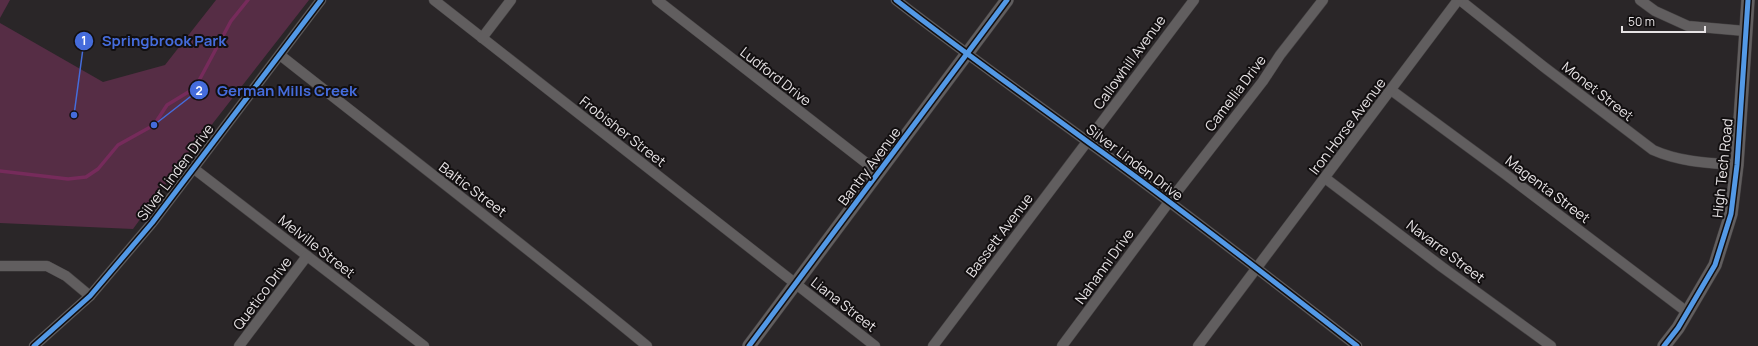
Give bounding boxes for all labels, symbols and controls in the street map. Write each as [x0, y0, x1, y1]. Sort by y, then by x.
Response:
scale bar [1622, 8, 1705, 34]
street label: Callowhill Avenue [1088, 11, 1170, 113]
text: 50 m [1628, 13, 1655, 30]
callout: Springbrook Park [74, 27, 235, 54]
text: Springbrook Park [102, 30, 227, 51]
text: 1 [81, 32, 87, 49]
street label: Ludford Drive [736, 42, 816, 110]
street label: Camellia Drive [1200, 51, 1270, 135]
street label: Monet Street [1558, 57, 1638, 125]
street label: Iron Horse Avenue [1304, 74, 1390, 178]
callout: German Mills Creek [189, 77, 365, 104]
text: German Mills Creek [217, 80, 358, 101]
text: 2 [195, 82, 203, 99]
street label: Frobisher Street [576, 91, 670, 171]
street label: High Tech Road [1707, 117, 1737, 219]
street label: Silver Linden Drive [1083, 119, 1187, 205]
street label: Silver Linden Drive [132, 120, 218, 224]
street label: Bantry Avenue [833, 123, 905, 209]
street label: Magenta Street [1502, 151, 1595, 227]
street label: Baltic Street [435, 157, 511, 221]
street label: Bassett Avenue [961, 189, 1037, 281]
street label: Melville Street [275, 210, 359, 282]
street label: Navarre Street [1403, 215, 1489, 287]
street label: Nahanni Drive [1070, 224, 1138, 308]
street label: Quetico Drive [228, 253, 296, 333]
street label: Liana Street [807, 272, 881, 336]

